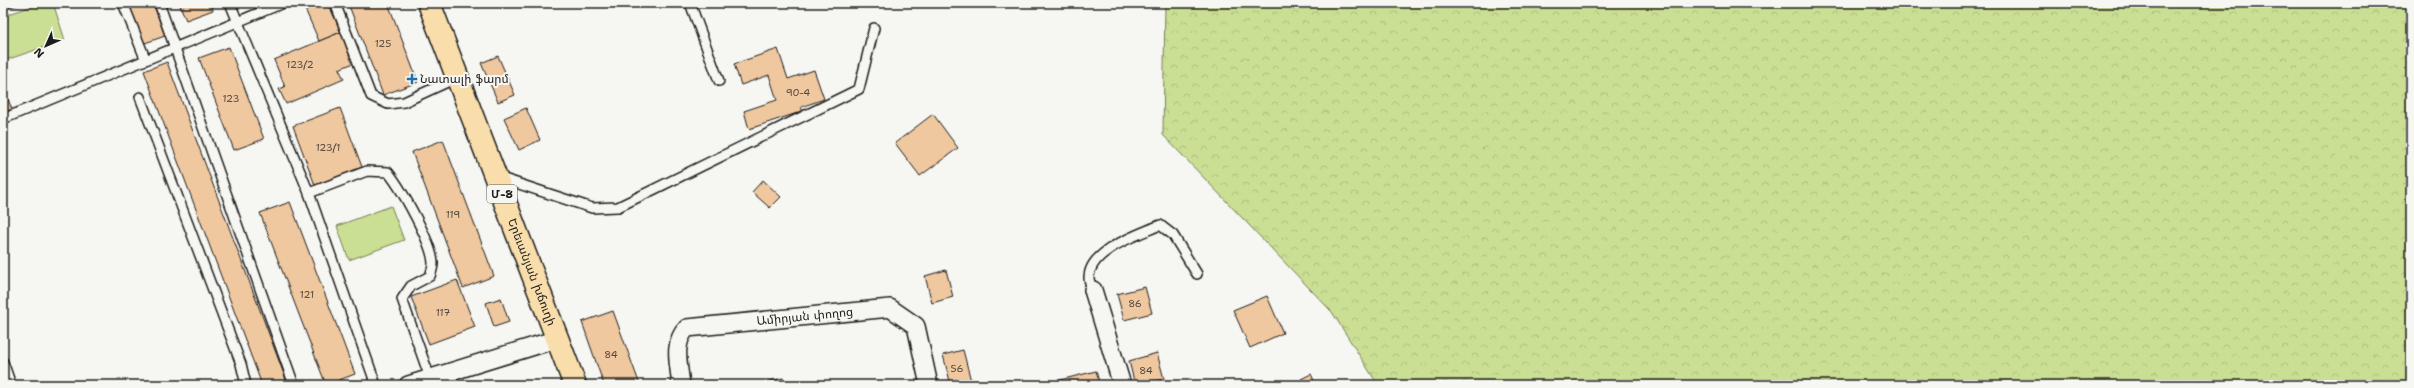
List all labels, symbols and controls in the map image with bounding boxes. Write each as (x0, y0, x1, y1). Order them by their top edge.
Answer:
north arrow (26, 26, 66, 66)
house number: 125 (375, 37, 391, 50)
text: N (31, 44, 48, 61)
house number: 123/2 (286, 58, 314, 71)
place label: Նատալի ֆարմ (420, 71, 509, 87)
marker: Նատալի ֆարմ (407, 74, 417, 84)
house number: 90-4 (786, 86, 810, 99)
house number: 123 (222, 92, 240, 105)
house number: 123/1 (316, 141, 340, 154)
road number: Մ-8 (487, 185, 517, 203)
house number: 119 (446, 208, 460, 221)
street label: Երեւանյան խճուղի (504, 216, 560, 328)
house number: 121 (300, 288, 314, 301)
house number: 86 (1128, 297, 1142, 310)
street label: Ամիրյան փողոց (756, 304, 854, 329)
house number: 117 (436, 306, 450, 319)
house number: 84 (604, 348, 618, 361)
house number: 56 (951, 362, 963, 375)
house number: 84 (1139, 364, 1153, 377)

